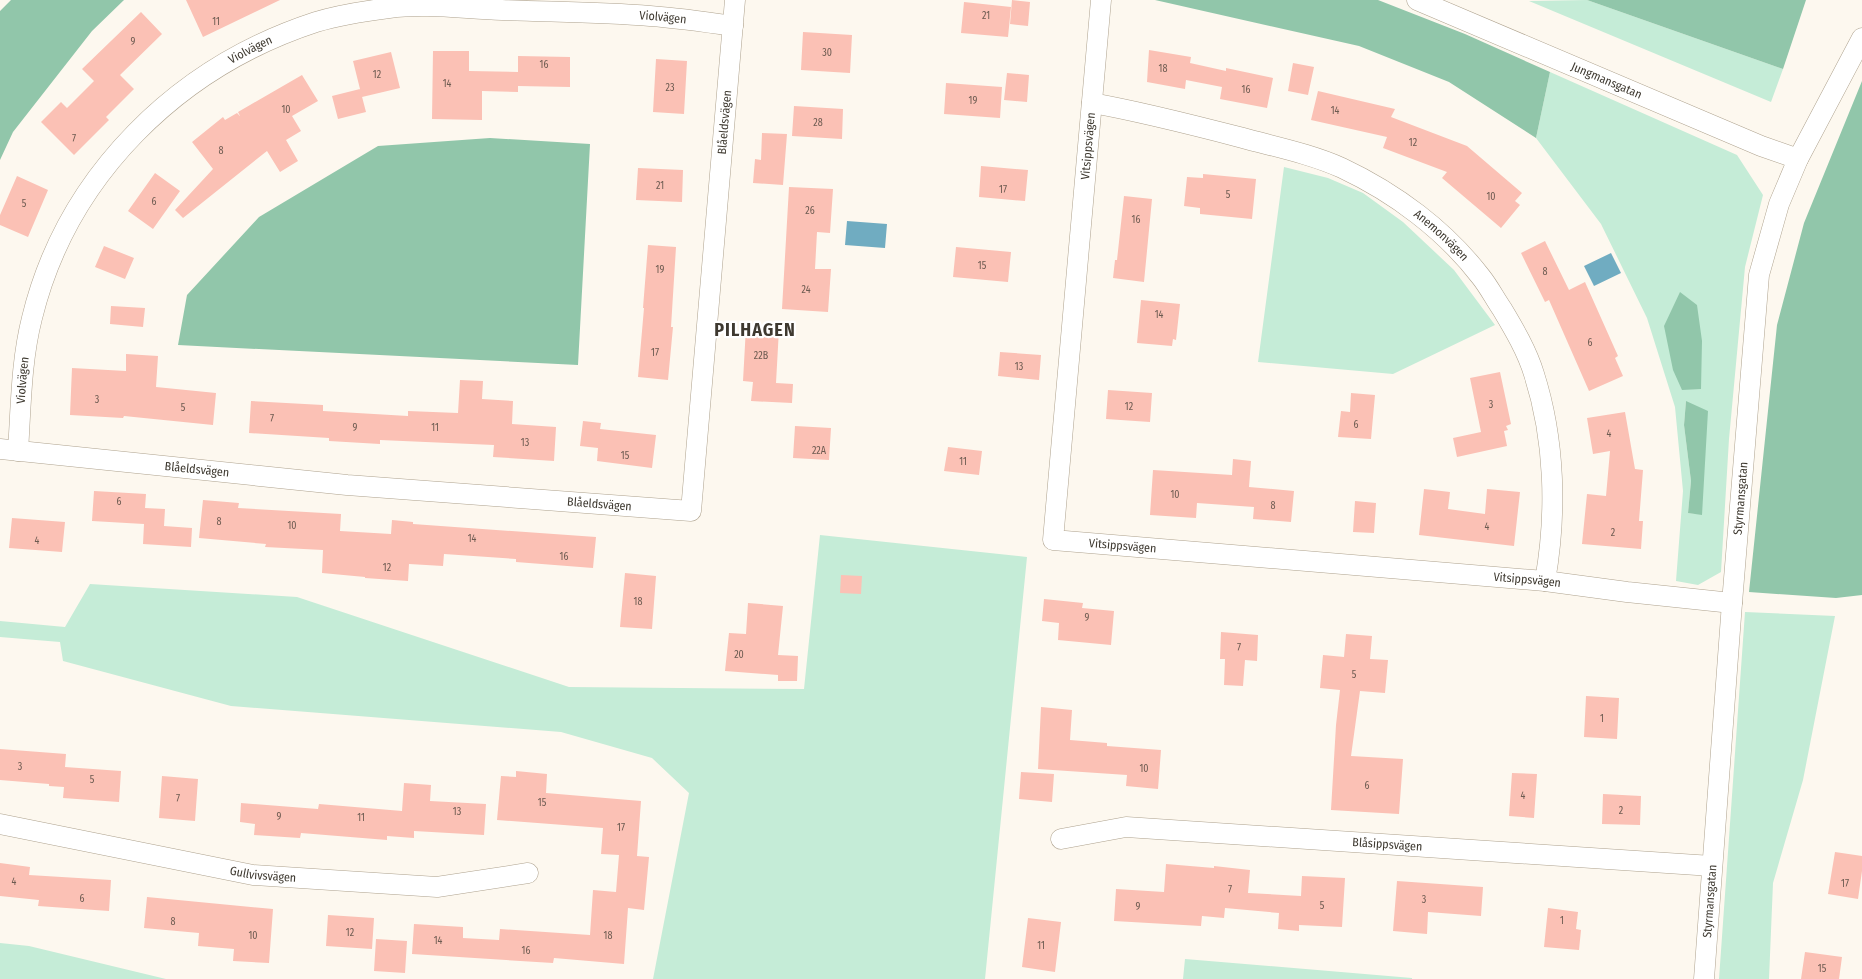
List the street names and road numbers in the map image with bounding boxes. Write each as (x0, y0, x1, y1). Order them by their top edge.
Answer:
street label: Violvägen (639, 8, 687, 27)
street label: Violvägen (226, 33, 274, 67)
street label: Jungmansgatan (1569, 59, 1644, 102)
street label: Blåeldsvägen (715, 89, 734, 155)
street label: Vitsippsvägen (1078, 112, 1098, 180)
street label: Anemonvägen (1411, 207, 1471, 264)
street label: Violvägen (14, 356, 32, 404)
street label: Blåeldsvägen (164, 459, 230, 480)
street label: Styrmansgatan (1731, 461, 1751, 536)
street label: Blåeldsvägen (567, 495, 632, 513)
street label: Vitsippsvägen (1088, 536, 1157, 556)
street label: Vitsippsvägen (1493, 570, 1562, 590)
street label: Blåsippsvägen (1352, 835, 1423, 854)
street label: Gullvivsvägen (229, 864, 297, 885)
street label: Styrmansgatan (1700, 864, 1719, 938)

